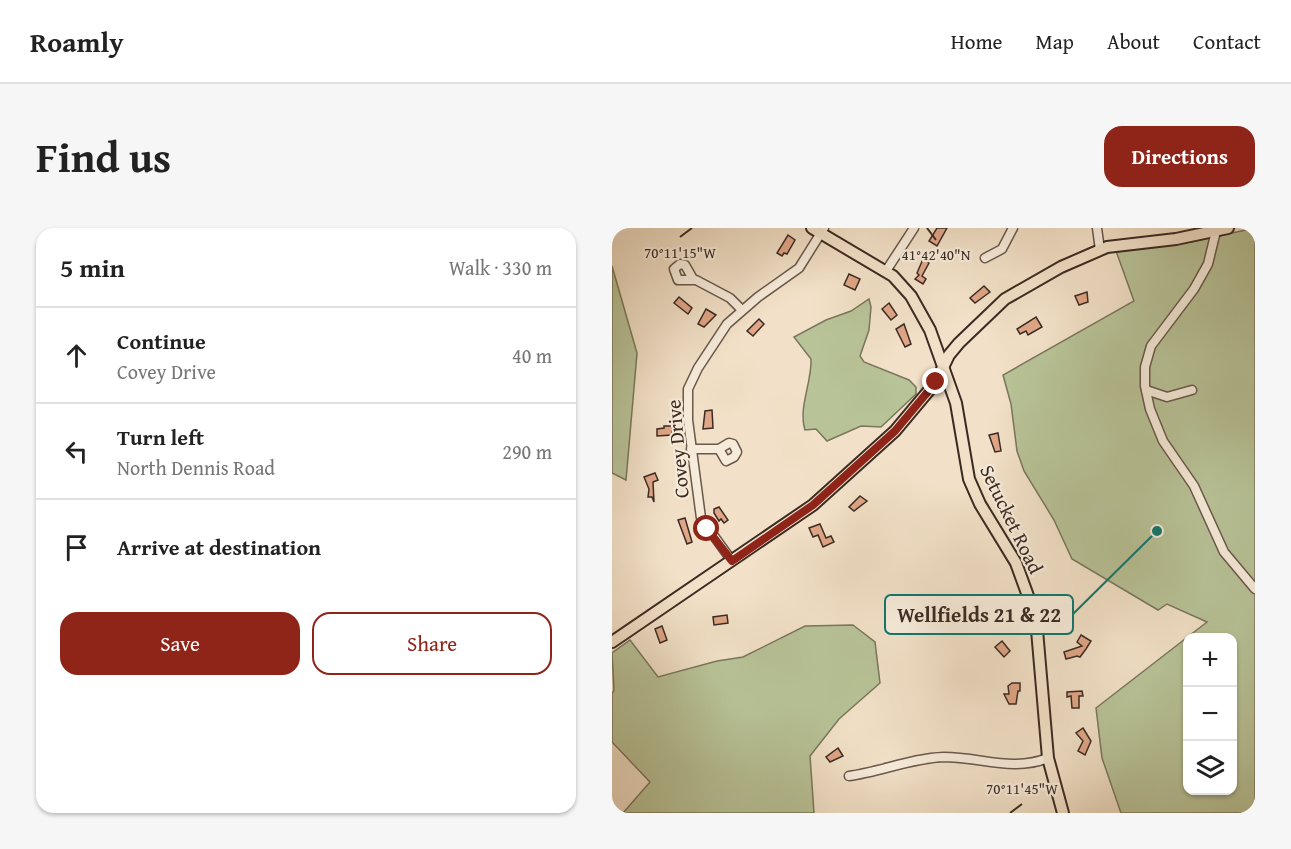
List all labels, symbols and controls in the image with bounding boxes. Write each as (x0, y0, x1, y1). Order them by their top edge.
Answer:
text: Roamly (30, 21, 124, 62)
text: Home (951, 26, 1002, 57)
text: Map (1035, 26, 1074, 57)
text: About (1107, 26, 1160, 57)
text: Contact (1193, 26, 1261, 57)
text: Find us (36, 126, 171, 187)
button: Directions (1104, 126, 1255, 187)
text: 70°11'15"W (644, 242, 716, 263)
text: 41°42'40"N (902, 244, 971, 265)
text: 5 min (60, 248, 125, 287)
text: Walk · 330 m (449, 253, 552, 282)
text: Continue (117, 325, 206, 357)
icon: ahead (60, 339, 93, 372)
text: 40 m (512, 341, 552, 370)
text: Covey Drive (117, 357, 216, 386)
route end (922, 368, 948, 394)
street label: Covey Drive (658, 399, 696, 499)
text: Turn left (117, 421, 204, 453)
icon: left (60, 435, 93, 468)
text: 290 m (502, 437, 552, 466)
text: North Dennis Road (117, 453, 275, 482)
street label: Setucket Road (973, 460, 1051, 579)
route start (693, 515, 719, 541)
icon: arrive (60, 531, 93, 564)
text: Arrive at destination (117, 531, 321, 563)
callout: Wellfields 21 & 22 (885, 595, 1073, 634)
text: Wellfields 21 & 22 (897, 599, 1061, 630)
button: Save (60, 612, 300, 675)
button: Share (312, 612, 552, 675)
map controls (1183, 633, 1237, 795)
button: + (1183, 633, 1237, 687)
button: − (1183, 687, 1237, 741)
button: layers (1183, 741, 1237, 795)
text: 70°11'45"W (986, 778, 1058, 799)

